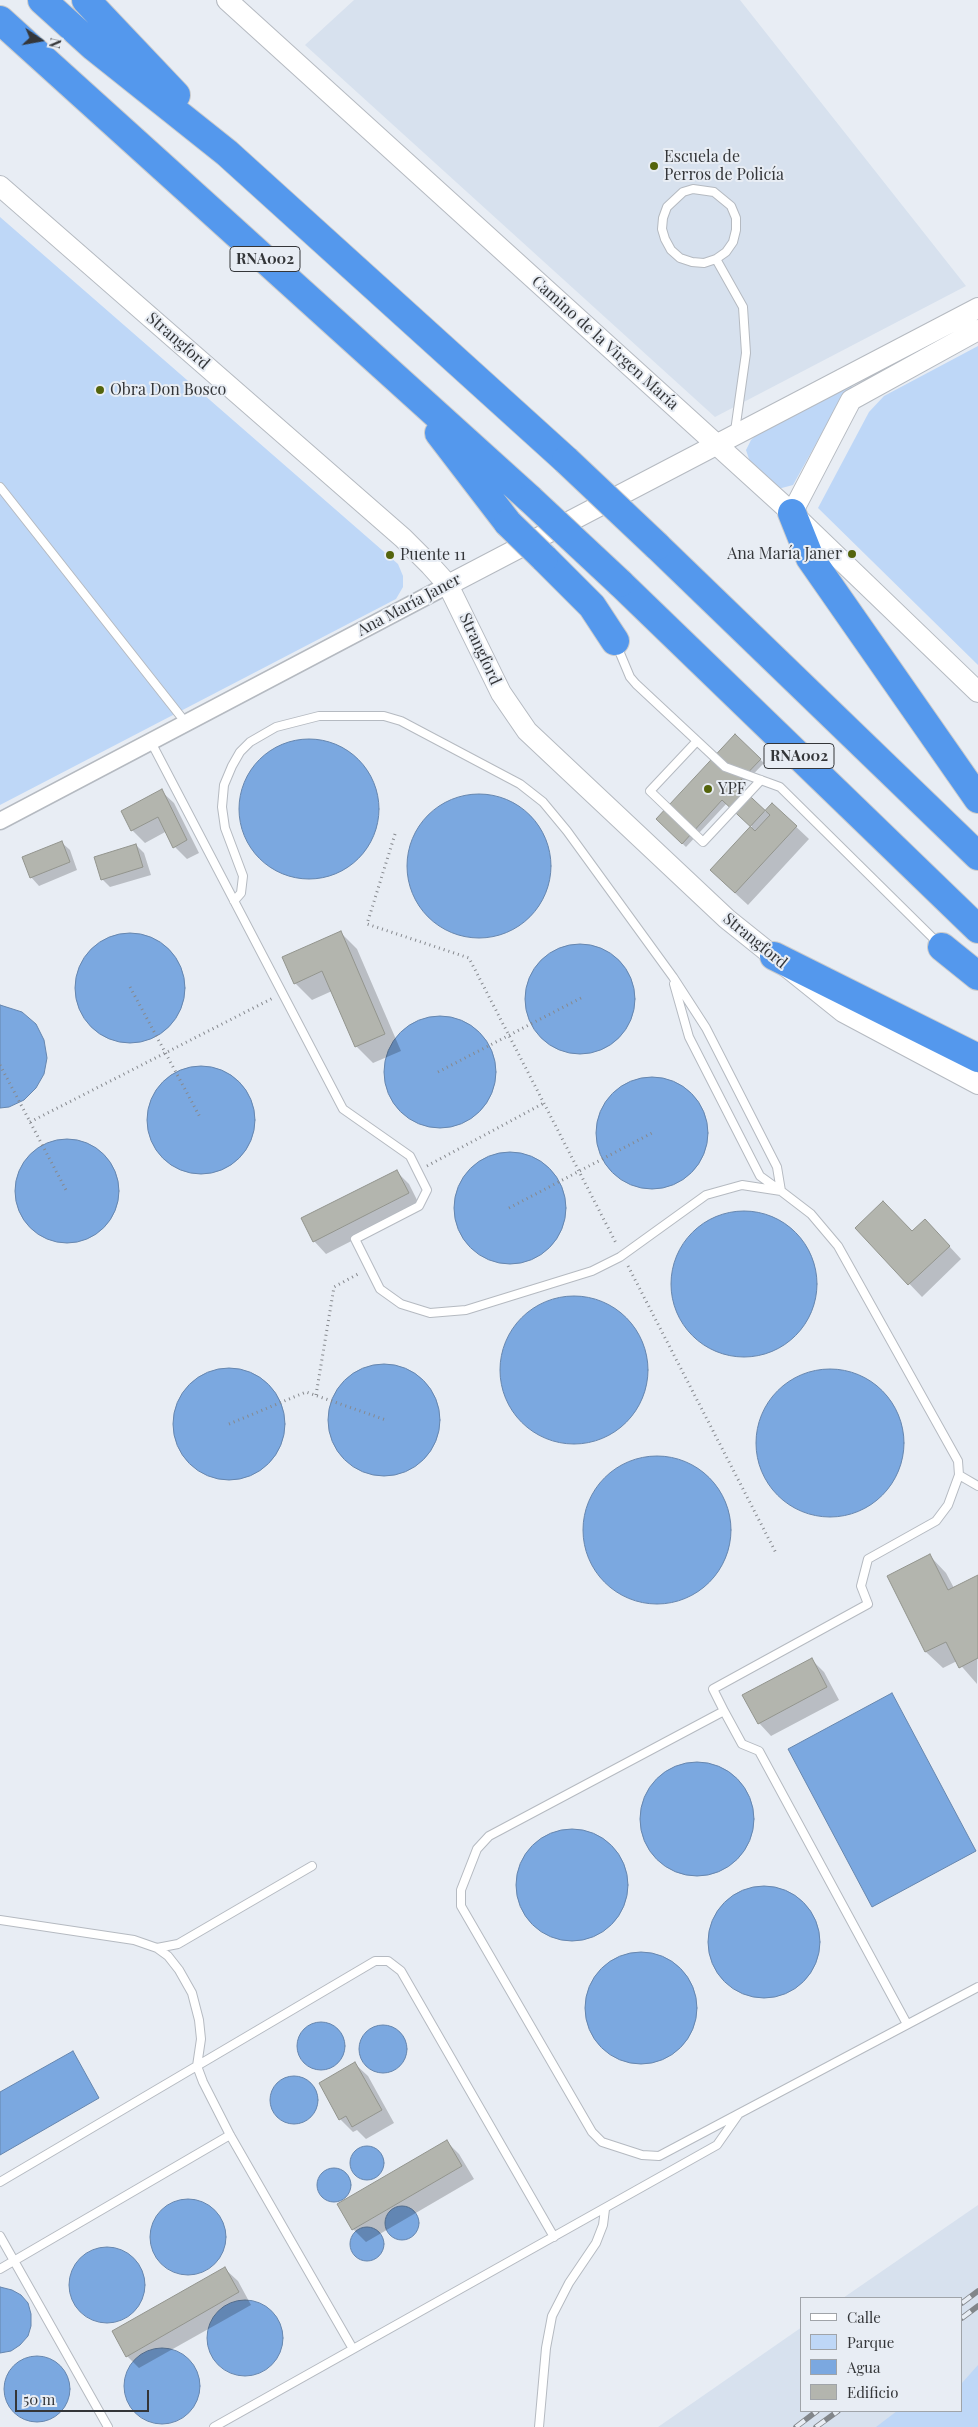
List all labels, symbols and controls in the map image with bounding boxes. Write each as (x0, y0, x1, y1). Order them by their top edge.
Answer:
north arrow (15, 15, 65, 65)
text: N (45, 36, 66, 50)
place label: Escuela de Perros de Policía (664, 147, 784, 185)
marker: Escuela de Perros de Policía (648, 160, 660, 172)
road number: RNA002 (230, 246, 300, 272)
street label: Camino de la Virgen María (528, 272, 682, 414)
street label: Strangford (143, 308, 213, 374)
place label: Obra Don Bosco (110, 380, 226, 400)
marker: Obra Don Bosco (94, 384, 106, 396)
place label: Ana María Janer (727, 544, 842, 564)
place label: Puente 11 (400, 545, 466, 565)
marker: Ana María Janer (846, 548, 858, 560)
marker: Puente 11 (384, 549, 396, 561)
street label: Ana María Janer (354, 570, 464, 640)
street label: Strangford (455, 610, 505, 688)
road number: RNA002 (764, 744, 834, 768)
place label: YPF (718, 779, 746, 799)
marker: YPF (702, 783, 714, 795)
street label: Strangford (719, 909, 791, 973)
legend (800, 2297, 963, 2412)
text: Calle (847, 2307, 881, 2327)
text: Parque (847, 2332, 894, 2352)
text: Agua (847, 2357, 881, 2377)
scale bar (18, 2380, 151, 2412)
text: Edificio (847, 2382, 898, 2402)
text: 50 m (23, 2389, 55, 2409)

